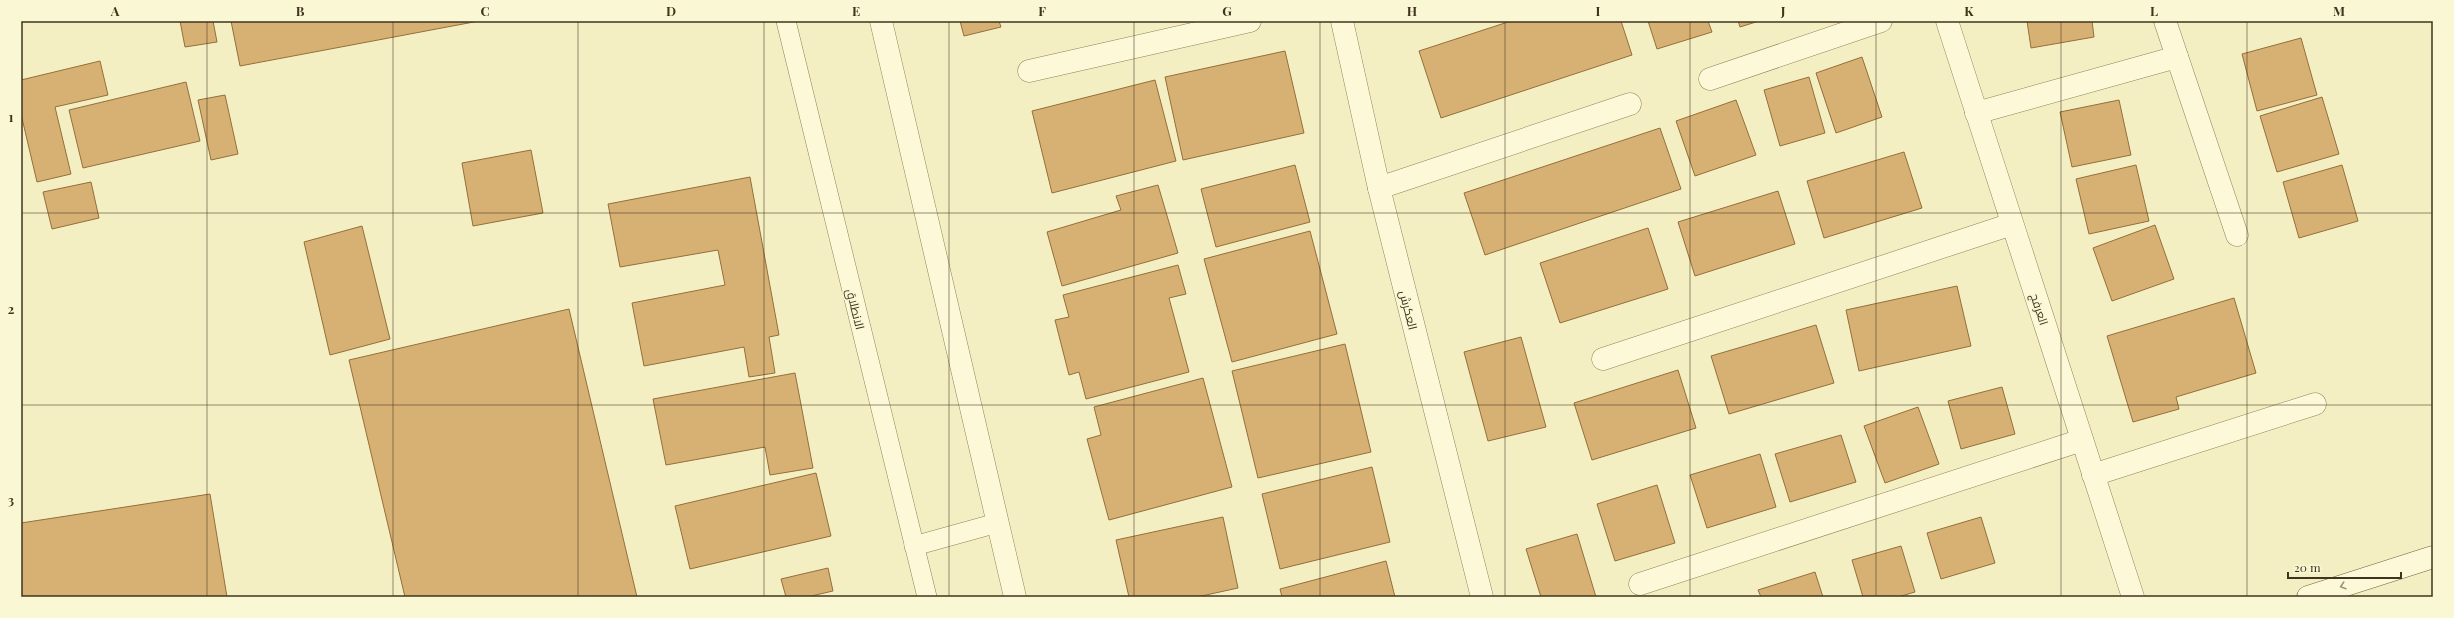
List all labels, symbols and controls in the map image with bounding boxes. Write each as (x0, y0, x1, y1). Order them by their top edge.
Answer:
text: A (110, 2, 120, 19)
text: B (296, 2, 305, 19)
text: C (480, 2, 490, 19)
text: D (666, 2, 676, 19)
text: E (852, 2, 860, 19)
text: F (1038, 2, 1046, 19)
text: G (1222, 2, 1232, 19)
text: H (1407, 2, 1417, 19)
text: I (1596, 2, 1601, 19)
text: J (1780, 2, 1786, 19)
text: K (1964, 2, 1974, 19)
text: L (2150, 2, 2158, 19)
text: M (2333, 2, 2345, 19)
text: 1 (9, 108, 14, 125)
street label: الانطلاق (843, 287, 869, 331)
street label: العكرش (1396, 289, 1422, 331)
street label: العرفج (2026, 291, 2053, 327)
text: 2 (8, 300, 15, 317)
text: 3 (8, 491, 14, 508)
scale bar (2288, 554, 2401, 580)
text: 20 m (2294, 559, 2321, 575)
one-way arrow (2339, 581, 2346, 590)

